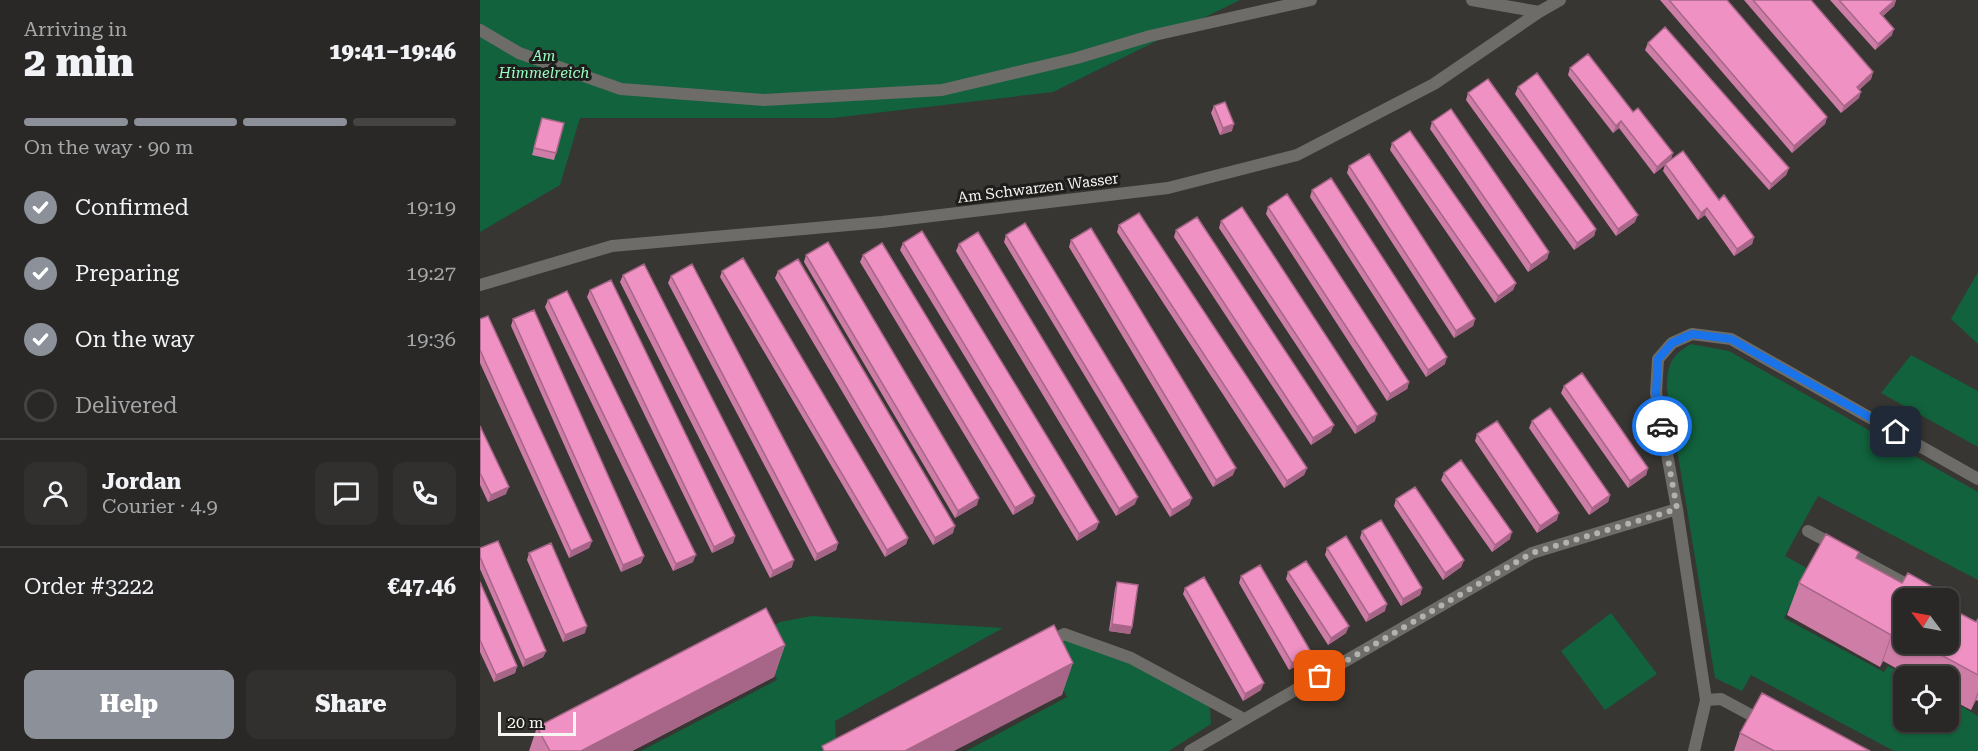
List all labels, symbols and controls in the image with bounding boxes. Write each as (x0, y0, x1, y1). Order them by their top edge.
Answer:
text: Arriving in (24, 17, 127, 41)
text: 19:41–19:46 (329, 39, 456, 64)
text: 2 min (24, 40, 134, 86)
park label: Am Himmelreich (498, 47, 589, 82)
text: On the way · 90 m (24, 135, 194, 159)
street label: Am Schwarzen Wasser (957, 169, 1119, 207)
icon: check (24, 191, 57, 224)
text: Confirmed (75, 195, 189, 220)
text: 19:19 (406, 195, 456, 219)
icon: check (24, 257, 57, 290)
text: Preparing (75, 261, 179, 286)
text: 19:27 (406, 261, 456, 285)
icon: check (24, 323, 57, 356)
text: On the way (75, 327, 195, 352)
text: 19:36 (406, 327, 456, 351)
text: Delivered (75, 393, 177, 418)
courier (1632, 396, 1692, 456)
pin (1870, 406, 1921, 457)
icon: car (1646, 410, 1679, 443)
icon: home (1879, 415, 1912, 448)
button: person (24, 462, 87, 525)
button: chat (315, 462, 378, 525)
button: phone (393, 462, 456, 525)
text: Jordan (102, 469, 181, 494)
text: Courier · 4.9 (102, 494, 218, 518)
text: Order #3222 (24, 574, 154, 599)
text: €47.46 (387, 574, 456, 599)
north arrow (1893, 588, 1959, 654)
map controls (1893, 588, 1959, 732)
pin (1294, 650, 1345, 701)
icon: bag (1303, 659, 1336, 692)
button: locate (1893, 666, 1959, 732)
button: Help (24, 670, 234, 739)
button: Share (246, 670, 456, 739)
scale bar (498, 709, 576, 736)
text: 20 m (507, 713, 544, 732)

